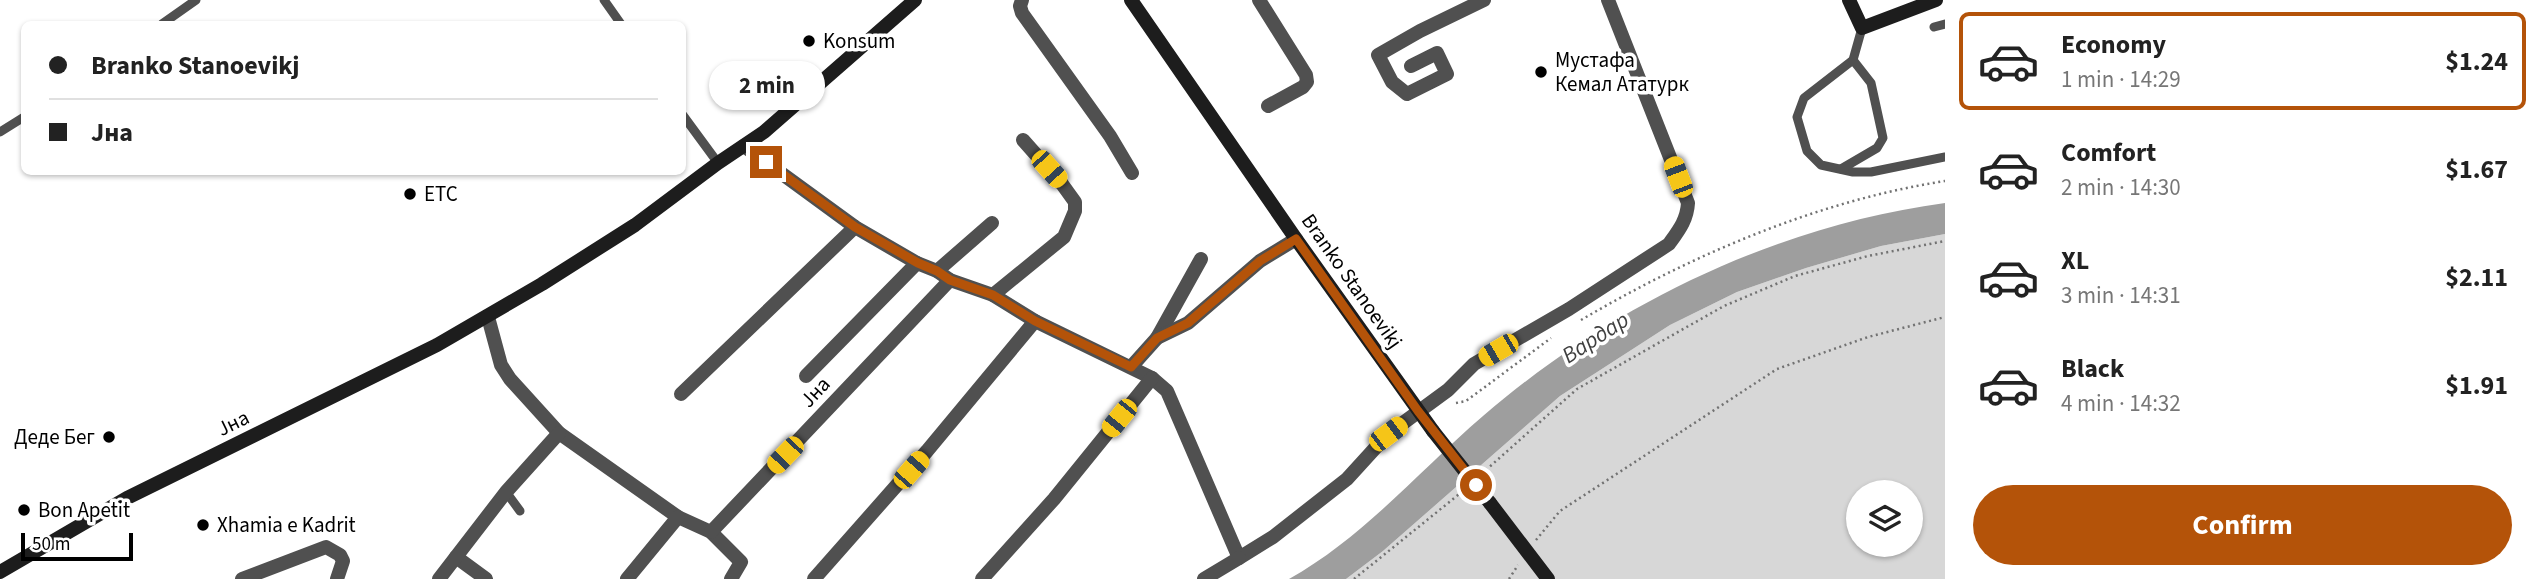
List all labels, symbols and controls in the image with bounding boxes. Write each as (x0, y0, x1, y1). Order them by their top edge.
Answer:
place label: Konsum (823, 26, 896, 56)
text: Economy (2061, 26, 2166, 63)
icon: car (1977, 30, 2040, 93)
marker: Konsum (801, 33, 817, 49)
text: $1.24 (2445, 43, 2508, 80)
place label: Мустафа Кемал Ататурк (1555, 45, 1689, 99)
text: Branko Stanoevikj (91, 47, 300, 84)
callout: 2 min (708, 60, 824, 110)
text: 1 min · 14:29 (2061, 63, 2181, 96)
marker: Мустафа Кемал Ататурк (1533, 64, 1549, 80)
text: 2 min (739, 69, 795, 102)
text: Јна (91, 114, 133, 151)
text: Comfort (2061, 134, 2156, 171)
icon: car (1977, 138, 2040, 201)
route end (750, 146, 782, 178)
car (1028, 146, 1071, 192)
text: $1.67 (2445, 151, 2508, 188)
car (1661, 154, 1696, 200)
text: 2 min · 14:30 (2061, 171, 2181, 204)
place label: ETC (424, 179, 458, 209)
marker: ETC (402, 186, 418, 202)
street label: Branko Stanoevikj (1294, 207, 1410, 355)
text: XL (2061, 242, 2089, 279)
icon: car (1977, 246, 2040, 309)
text: $2.11 (2445, 259, 2508, 296)
text: 3 min · 14:31 (2061, 279, 2181, 312)
water label: Вардар (1555, 303, 1635, 371)
car (1475, 330, 1522, 370)
text: Black (2061, 350, 2124, 387)
icon: car (1977, 354, 2040, 417)
text: $1.91 (2445, 367, 2508, 404)
street label: Јна (793, 370, 837, 414)
text: 4 min · 14:32 (2061, 387, 2181, 420)
car (1098, 395, 1141, 441)
street label: Јна (212, 402, 254, 444)
car (1365, 413, 1412, 455)
place label: Деде Бег (14, 422, 95, 452)
marker: Деде Бег (101, 429, 117, 445)
car (763, 433, 808, 477)
car (890, 447, 933, 493)
route start (1460, 469, 1492, 501)
map controls (1846, 480, 1923, 557)
button: layers (1846, 480, 1923, 557)
button: Confirm (1973, 485, 2512, 565)
place label: Bon Apetit (38, 495, 130, 525)
marker: Bon Apetit (16, 502, 32, 518)
place label: Xhamia e Kadrit (217, 510, 356, 540)
marker: Xhamia e Kadrit (195, 517, 211, 533)
scale bar (21, 530, 133, 562)
text: 50 m (32, 531, 70, 558)

